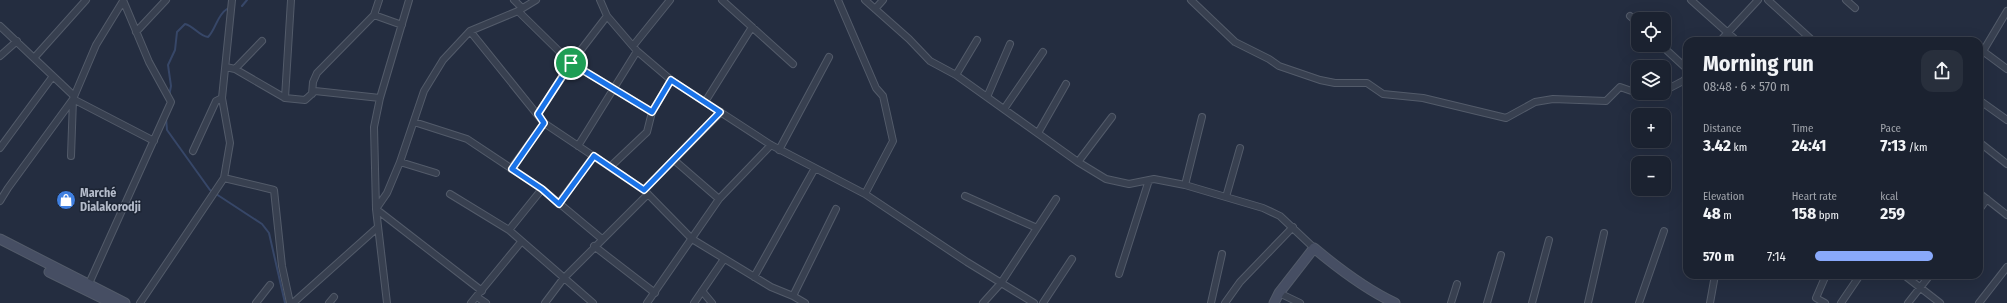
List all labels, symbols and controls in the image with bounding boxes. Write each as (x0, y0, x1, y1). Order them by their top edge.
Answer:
map controls (1631, 12, 1671, 196)
button: locate (1631, 12, 1671, 52)
pin (554, 46, 588, 80)
text: Morning run (1703, 50, 1814, 77)
button: share (1921, 50, 1963, 92)
icon: arrive (560, 52, 582, 74)
button: layers (1631, 60, 1671, 100)
text: 08:48 · 6 × 570 m (1703, 79, 1790, 94)
button: + (1631, 108, 1671, 148)
text: Distance (1703, 122, 1742, 135)
text: Time (1792, 122, 1813, 135)
text: Pace (1880, 122, 1901, 135)
text: 3.42 (1703, 135, 1731, 156)
text: 24:41 (1792, 135, 1827, 156)
text: 7:13 (1880, 135, 1906, 156)
text: km (1731, 141, 1747, 154)
text: /km (1906, 141, 1927, 154)
button: − (1631, 156, 1671, 196)
place label: Marché Dialakorodji (80, 186, 141, 214)
shop icon: Marché Dialakorodji (55, 189, 77, 211)
text: Elevation (1703, 190, 1744, 203)
text: Heart rate (1792, 190, 1837, 203)
text: kcal (1880, 190, 1898, 203)
text: 48 (1703, 203, 1721, 224)
text: 158 (1792, 203, 1816, 224)
text: 259 (1880, 203, 1905, 224)
text: m (1721, 209, 1732, 222)
text: bpm (1816, 209, 1839, 222)
text: 570 m (1703, 249, 1734, 264)
text: 7:14 (1767, 249, 1786, 264)

